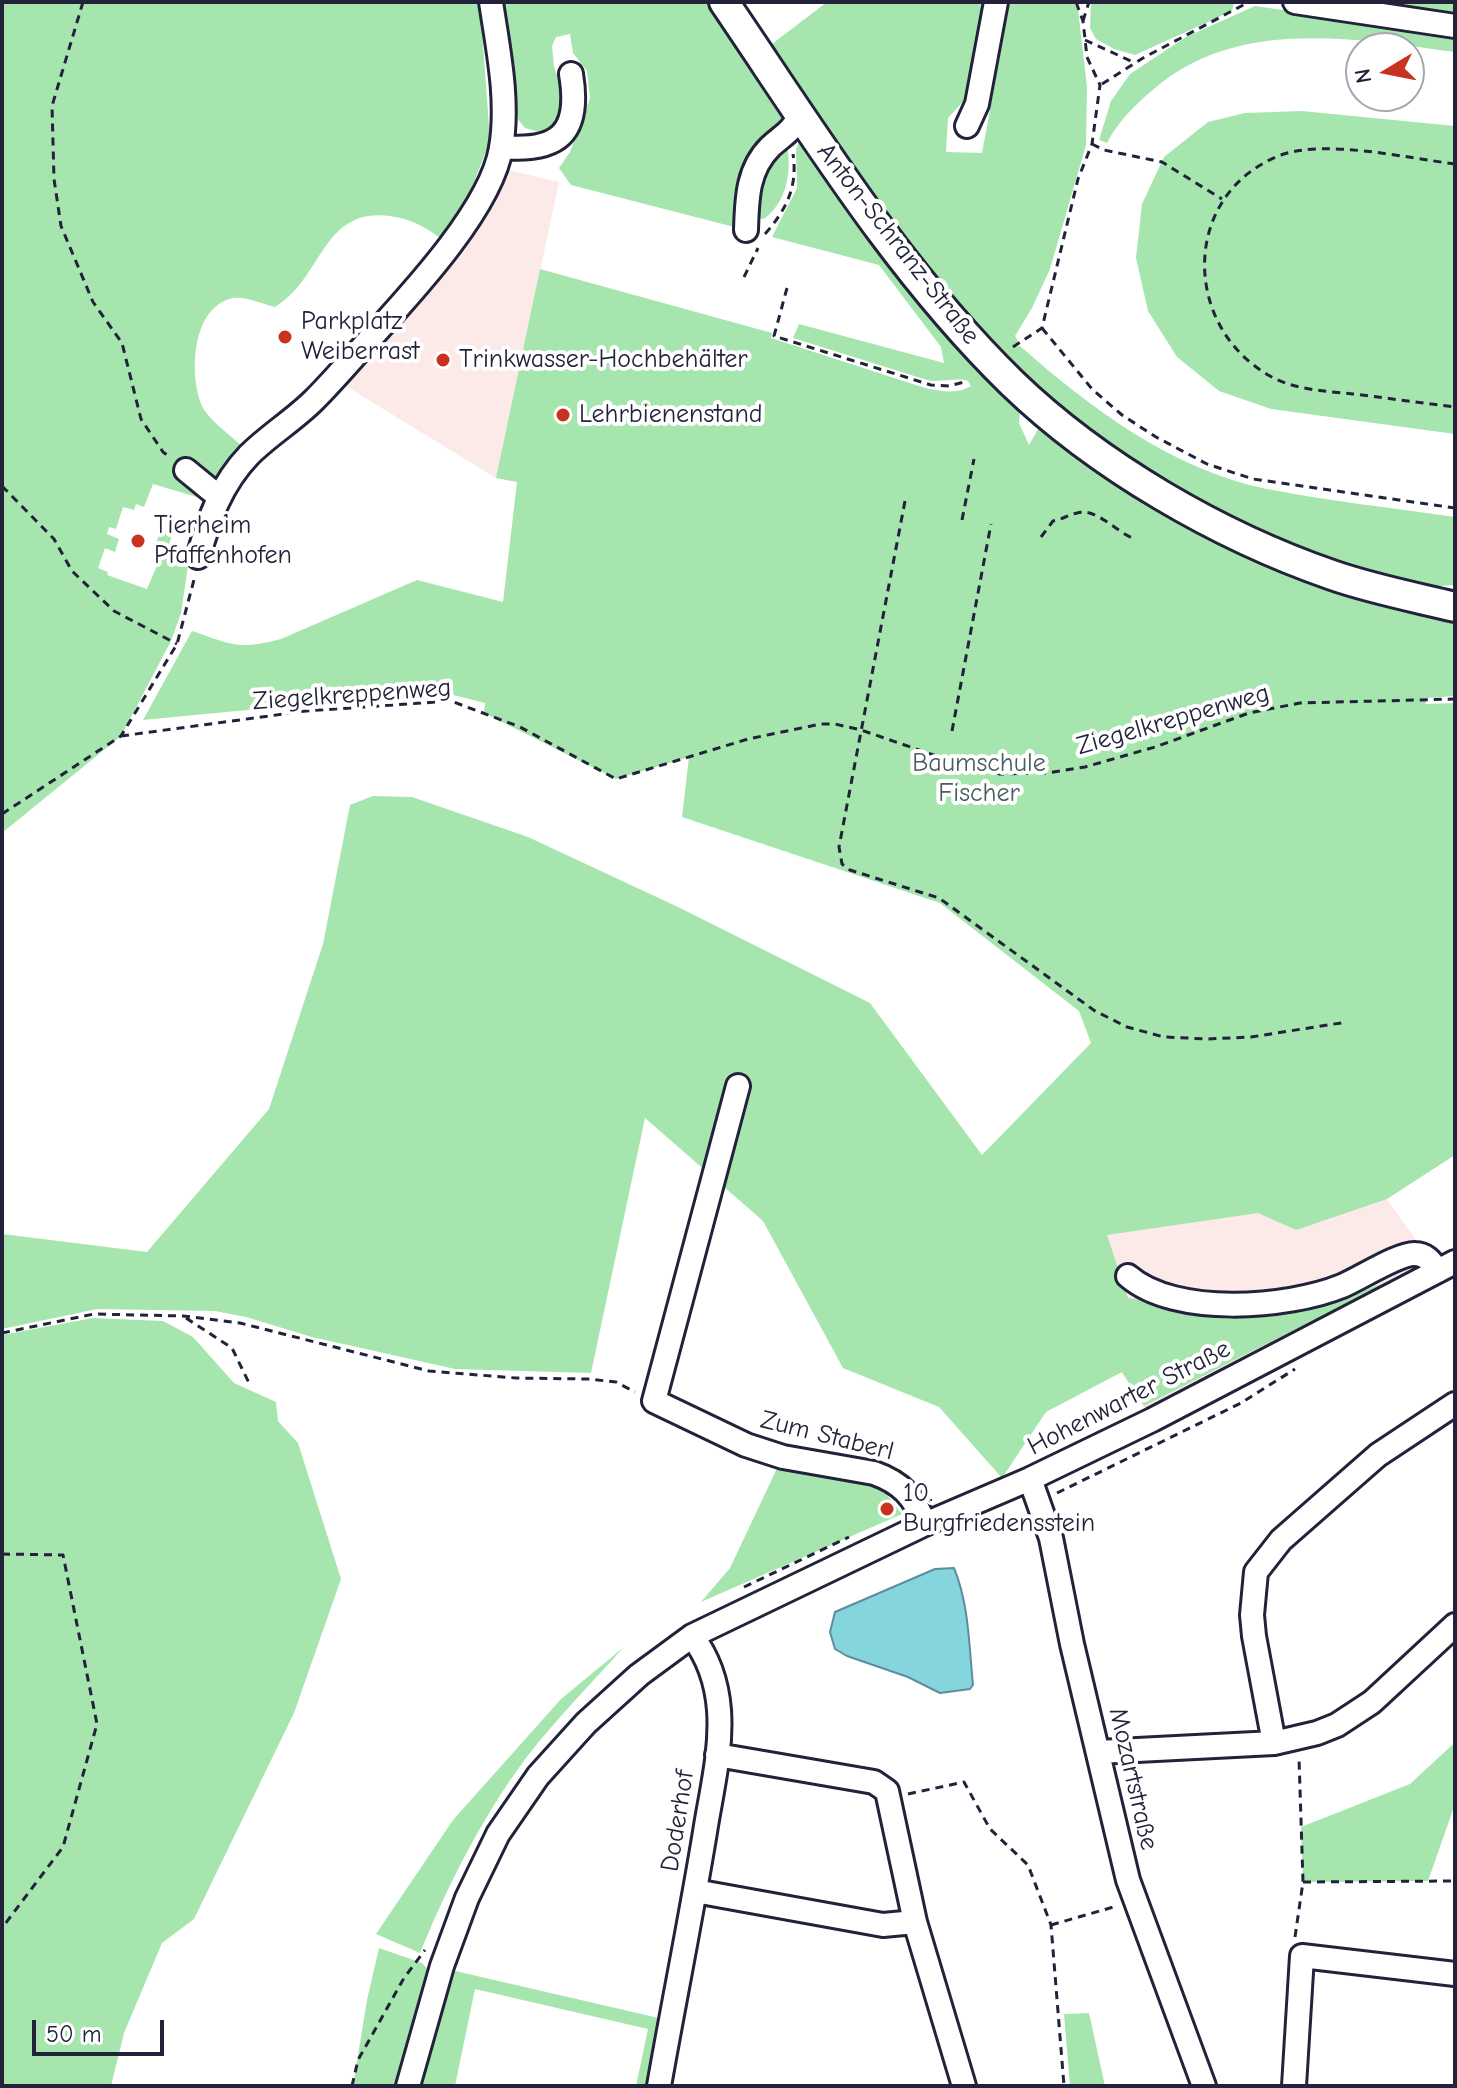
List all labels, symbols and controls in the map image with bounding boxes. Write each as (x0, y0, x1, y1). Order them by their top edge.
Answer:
north arrow (1345, 32, 1425, 112)
text: N (1349, 66, 1377, 85)
street label: Anton-Schranz-Straße (810, 137, 986, 351)
place label: Parkplatz Weiberrast (301, 306, 419, 368)
marker: Parkplatz Weiberrast (276, 328, 294, 346)
place label: Trinkwasser-Hochbehälter (459, 344, 748, 376)
marker: Trinkwasser-Hochbehälter (434, 351, 452, 369)
place label: Lehrbienenstand (579, 399, 763, 431)
marker: Lehrbienenstand (554, 406, 572, 424)
place label: Tierheim Pfaffenhofen (154, 510, 292, 572)
marker: Tierheim Pfaffenhofen (129, 532, 147, 550)
street label: Ziegelkreppenweg (252, 673, 452, 717)
street label: Ziegelkreppenweg (1073, 678, 1273, 762)
park label: Baumschule Fischer (912, 748, 1046, 810)
street label: Hohenwarter Straße (1023, 1333, 1235, 1463)
street label: Zum Staberl (757, 1404, 897, 1468)
place label: 10. Burgfriedensstein (903, 1478, 1095, 1540)
marker: 10. Burgfriedensstein (878, 1500, 896, 1518)
street label: Mozartstraße (1102, 1705, 1164, 1853)
street label: Doderhof (655, 1768, 701, 1874)
scale bar (36, 2004, 168, 2054)
text: 50 m (46, 2020, 102, 2048)

